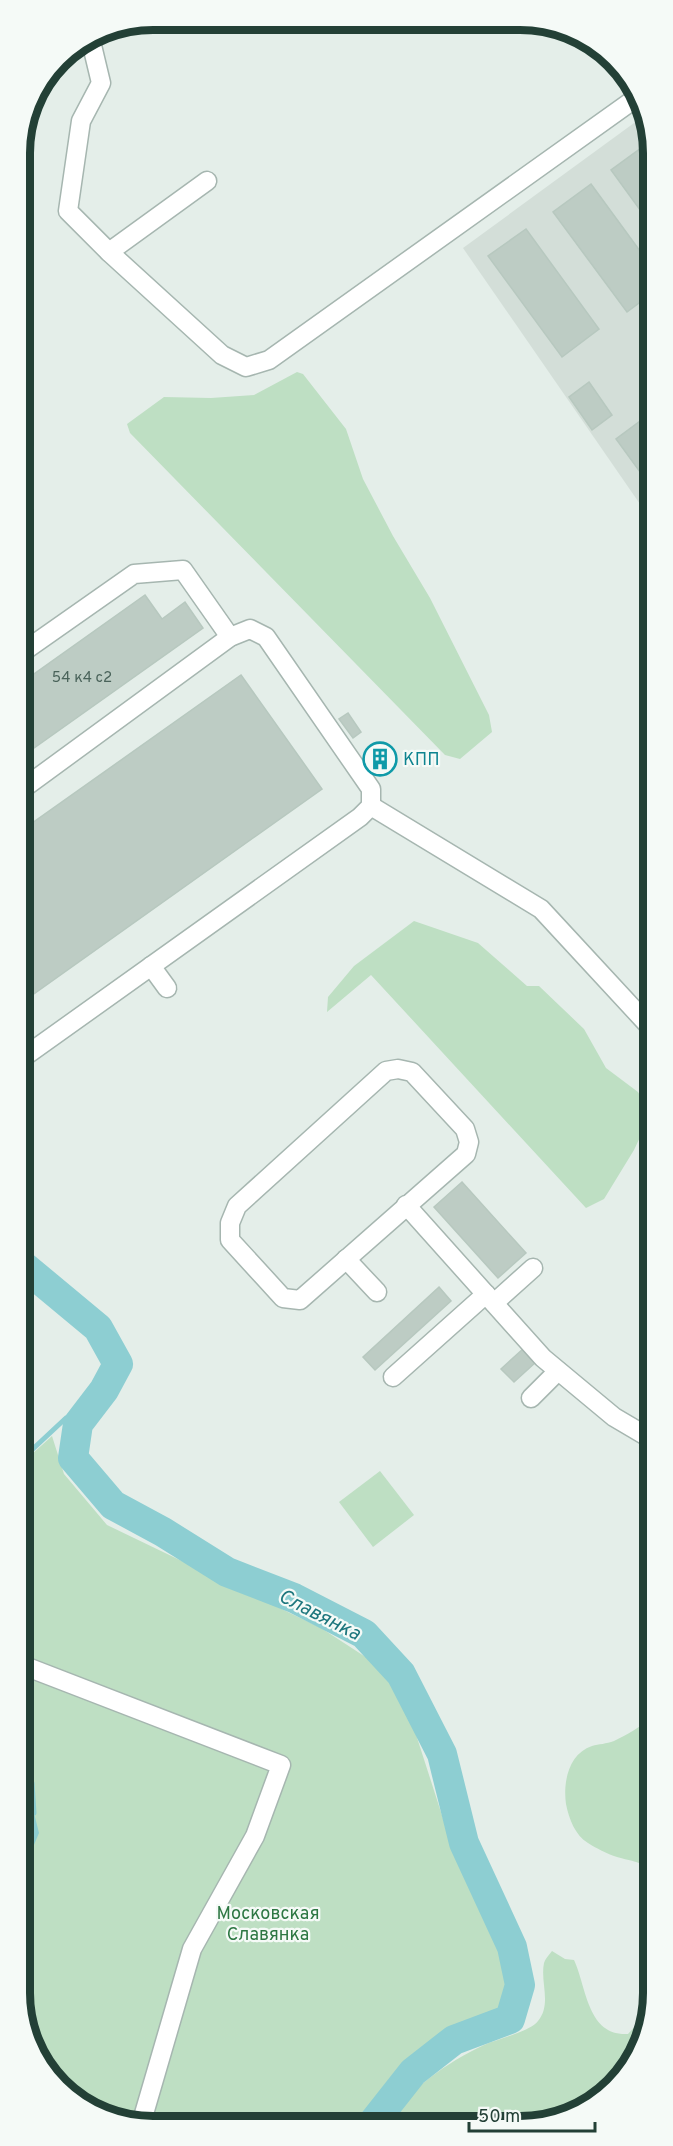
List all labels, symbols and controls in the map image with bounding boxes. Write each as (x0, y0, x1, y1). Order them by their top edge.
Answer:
house number: 54 к4 с2 (52, 669, 112, 688)
building icon: КПП (362, 741, 398, 777)
place label: КПП (403, 749, 440, 772)
water label: Славянка (274, 1584, 365, 1648)
park label: Московская Славянка (216, 1903, 320, 1947)
scale bar (469, 2095, 595, 2133)
text: 50 m (478, 2106, 520, 2129)

